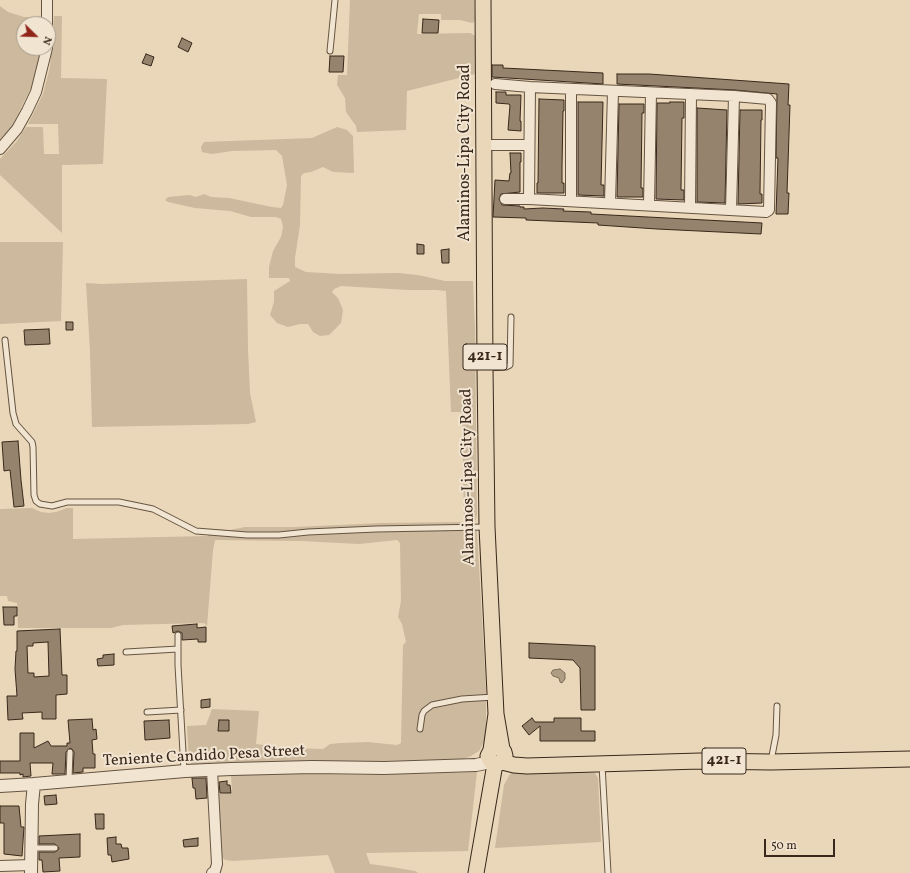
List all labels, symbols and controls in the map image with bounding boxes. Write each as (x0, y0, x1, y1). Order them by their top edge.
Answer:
north arrow (16, 16, 56, 56)
text: N (38, 34, 55, 47)
street label: Alaminos-Lipa City Road (456, 64, 476, 242)
road number: 421-1 (463, 344, 507, 370)
street label: Alaminos-Lipa City Road (458, 388, 480, 566)
street label: Teniente Candido Pesa Street (102, 742, 306, 772)
road number: 421-1 (702, 748, 746, 774)
scale bar (766, 831, 837, 857)
text: 50 m (771, 838, 797, 854)

